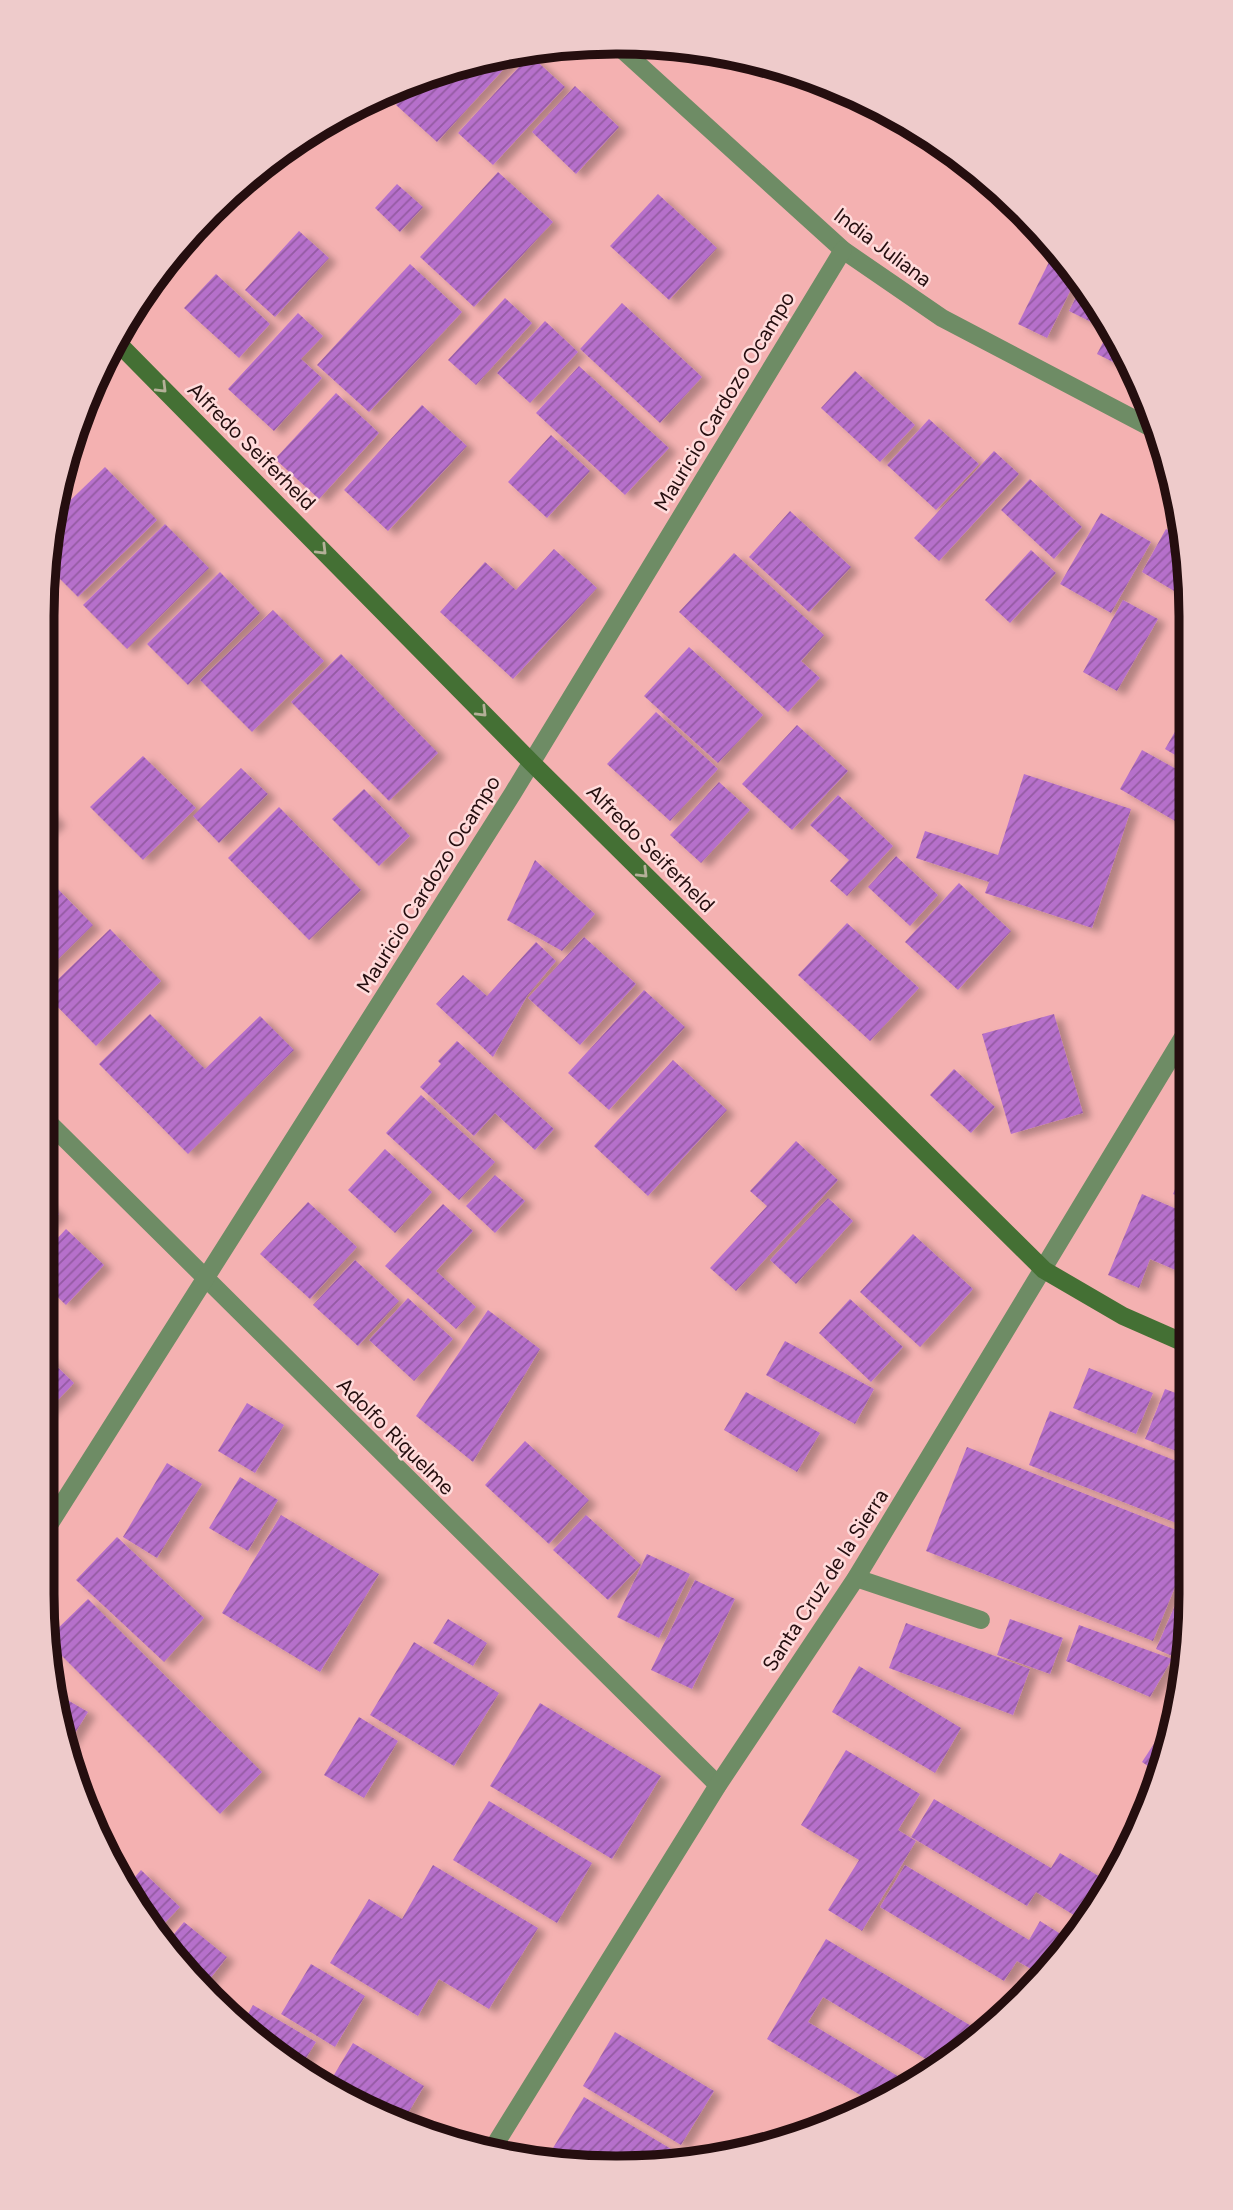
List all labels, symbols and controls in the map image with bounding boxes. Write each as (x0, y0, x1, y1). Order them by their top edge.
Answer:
street label: India Juliana (829, 202, 937, 292)
street label: Mauricio Cardozo Ocampo (648, 287, 800, 515)
street label: Alfredo Seiferheld (183, 377, 321, 515)
one-way arrow (154, 380, 167, 393)
one-way arrow (314, 542, 326, 554)
one-way arrow (473, 704, 486, 717)
street label: Mauricio Cardozo Ocampo (351, 771, 505, 997)
street label: Alfredo Seiferheld (582, 779, 720, 917)
one-way arrow (635, 864, 648, 877)
street label: Adolfo Riquelme (332, 1372, 460, 1500)
street label: Santa Cruz de la Sierra (757, 1484, 893, 1676)

